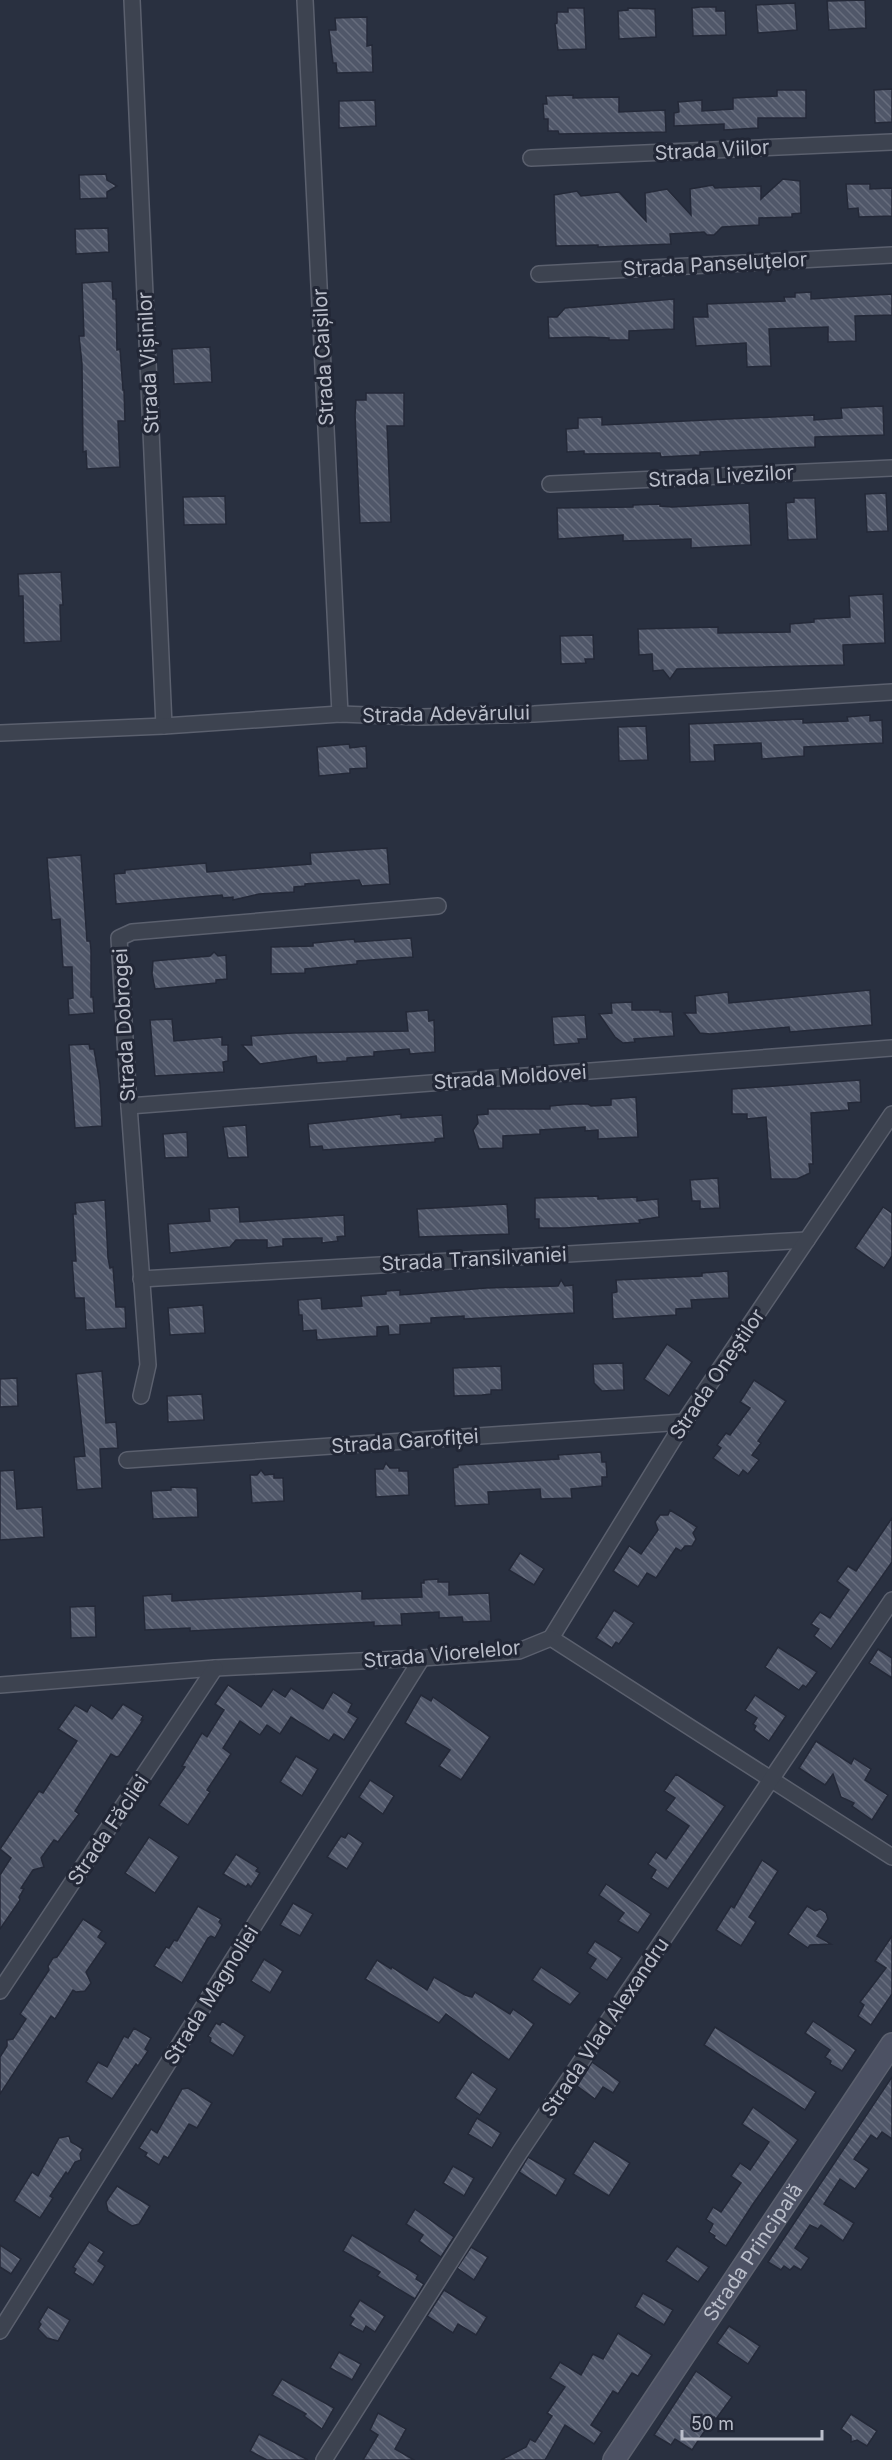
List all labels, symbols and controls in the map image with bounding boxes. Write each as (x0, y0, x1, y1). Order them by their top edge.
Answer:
street label: Strada Viilor (654, 135, 771, 165)
street label: Strada Panseluțelor (622, 247, 808, 281)
street label: Strada Caișilor (307, 287, 339, 426)
street label: Strada Vișinilor (132, 291, 164, 435)
street label: Strada Livezilor (648, 460, 795, 492)
street label: Strada Adevărului (362, 701, 530, 727)
street label: Strada Dobrogei (108, 948, 140, 1102)
street label: Strada Moldovei (433, 1060, 587, 1094)
street label: Strada Transilvaniei (381, 1242, 567, 1276)
street label: Strada Oneștilor (664, 1304, 770, 1444)
street label: Strada Garofiței (330, 1424, 480, 1458)
street label: Strada Viorelelor (362, 1635, 522, 1673)
street label: Strada Făcliei (62, 1770, 154, 1890)
street label: Strada Magnoliei (159, 1921, 263, 2069)
street label: Strada Vlad Alexandru (536, 1933, 674, 2121)
street label: Strada Principală (698, 2179, 808, 2326)
scale bar (682, 2403, 822, 2441)
text: 50 m (691, 2413, 734, 2434)

